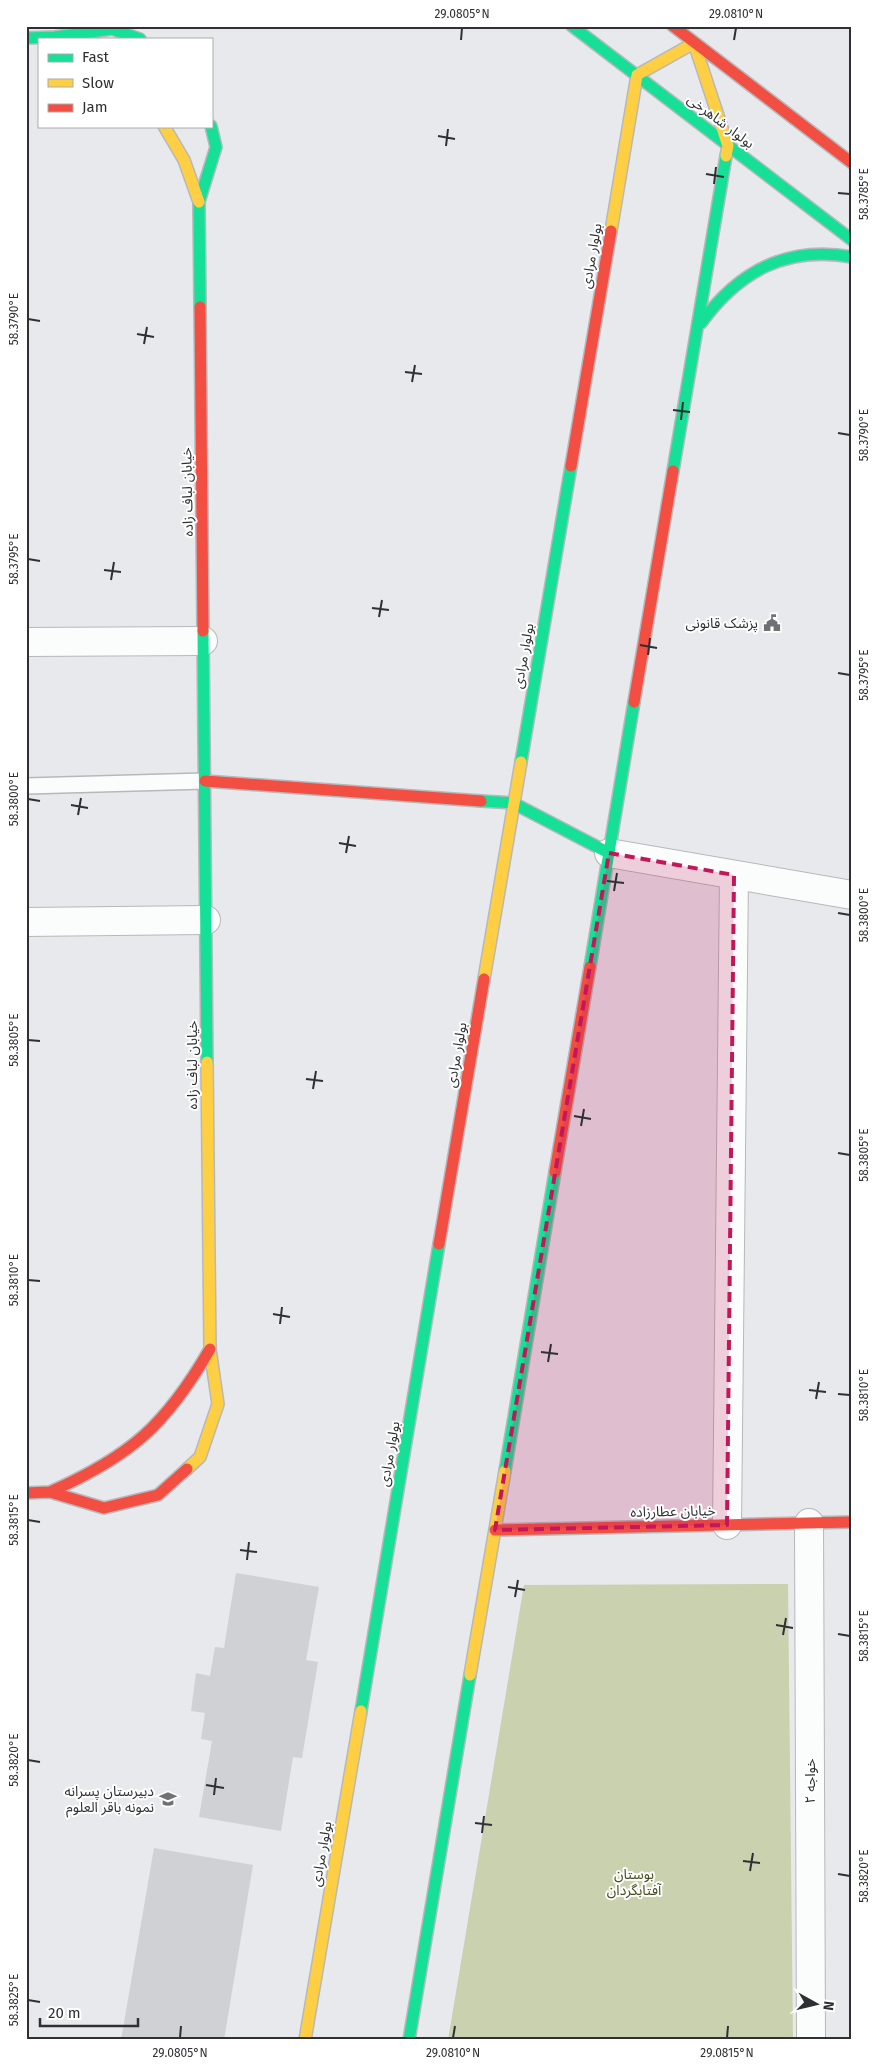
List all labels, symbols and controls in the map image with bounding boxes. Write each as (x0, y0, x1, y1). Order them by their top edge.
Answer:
text: 29.0805°N (434, 7, 490, 21)
text: 29.0810°N (709, 7, 763, 21)
legend (38, 38, 212, 128)
text: Fast (82, 48, 109, 66)
text: Slow (82, 74, 114, 92)
street label: بولوار شاهرخی (684, 91, 758, 152)
text: Jam (82, 98, 108, 116)
text: 58.3785°E (857, 168, 871, 220)
street label: بولوار مرادی (577, 222, 606, 290)
text: 58.3790°E (7, 293, 21, 345)
text: 58.3790°E (857, 409, 871, 461)
street label: خیابان لباف زاده (178, 447, 197, 537)
text: 58.3795°E (7, 533, 21, 585)
public building icon: پزشک قانونی (762, 613, 782, 633)
place label: پزشک قانونی (686, 615, 758, 633)
street label: بولوار مرادی (509, 622, 538, 690)
text: 58.3795°E (857, 649, 871, 701)
text: 58.3800°E (7, 772, 21, 826)
text: 58.3800°E (857, 888, 871, 942)
text: 58.3805°E (7, 1013, 21, 1067)
street label: خیابان لباف زاده (184, 1020, 201, 1110)
street label: بولوار مرادی (442, 1021, 471, 1089)
text: 58.3805°E (857, 1128, 871, 1182)
text: 58.3810°E (7, 1254, 21, 1306)
text: 58.3810°E (857, 1369, 871, 1421)
street label: بولوار مرادی (375, 1420, 404, 1488)
text: 58.3815°E (7, 1494, 21, 1546)
street label: خیابان عطارزاده (630, 1502, 716, 1521)
text: 58.3815°E (857, 1610, 871, 1662)
text: 58.3820°E (7, 1733, 21, 1787)
street label: خواجه ۲ (802, 1759, 819, 1803)
place label: دبیرستان پسرانه نمونه باقر العلوم (64, 1783, 154, 1818)
school or university icon: دبیرستان پسرانه نمونه باقر العلوم (158, 1789, 178, 1809)
street label: بولوار مرادی (307, 1820, 336, 1888)
text: 58.3820°E (857, 1849, 871, 1903)
park label: بوستان آفتابگردان (607, 1866, 662, 1899)
text: 58.3825°E (7, 1974, 21, 2026)
north arrow (790, 1978, 840, 2028)
scale bar (40, 1996, 138, 2028)
text: N (819, 2000, 837, 2012)
text: 20 m (48, 2004, 81, 2022)
text: 29.0805°N (152, 2046, 208, 2060)
text: 29.0810°N (426, 2046, 480, 2060)
text: 29.0815°N (700, 2046, 754, 2060)

